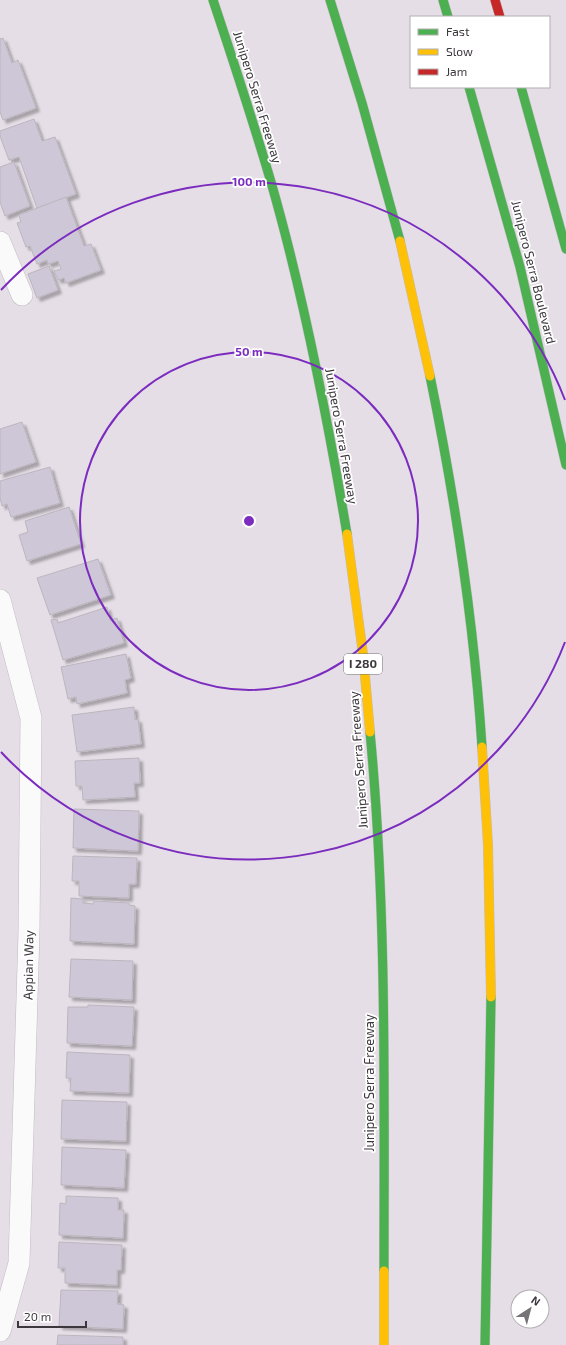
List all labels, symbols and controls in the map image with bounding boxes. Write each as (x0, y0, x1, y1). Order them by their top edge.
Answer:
legend (410, 16, 550, 88)
text: Fast (446, 24, 470, 38)
street label: Junipero Serra Freeway (230, 29, 286, 165)
text: Slow (446, 44, 473, 58)
text: Jam (446, 64, 467, 78)
text: 100 m (232, 174, 266, 188)
street label: Junipero Serra Boulevard (508, 199, 560, 345)
text: 50 m (235, 344, 263, 358)
street label: Junipero Serra Freeway (322, 367, 362, 505)
centre of rings (242, 514, 256, 528)
road number: I 280 (344, 654, 382, 674)
street label: Junipero Serra Freeway (345, 691, 371, 829)
street label: Appian Way (19, 930, 37, 1000)
street label: Junipero Serra Freeway (361, 1014, 377, 1152)
north arrow (510, 1289, 550, 1329)
text: N (529, 1293, 543, 1308)
scale bar (18, 1303, 86, 1329)
text: 20 m (24, 1309, 51, 1323)

